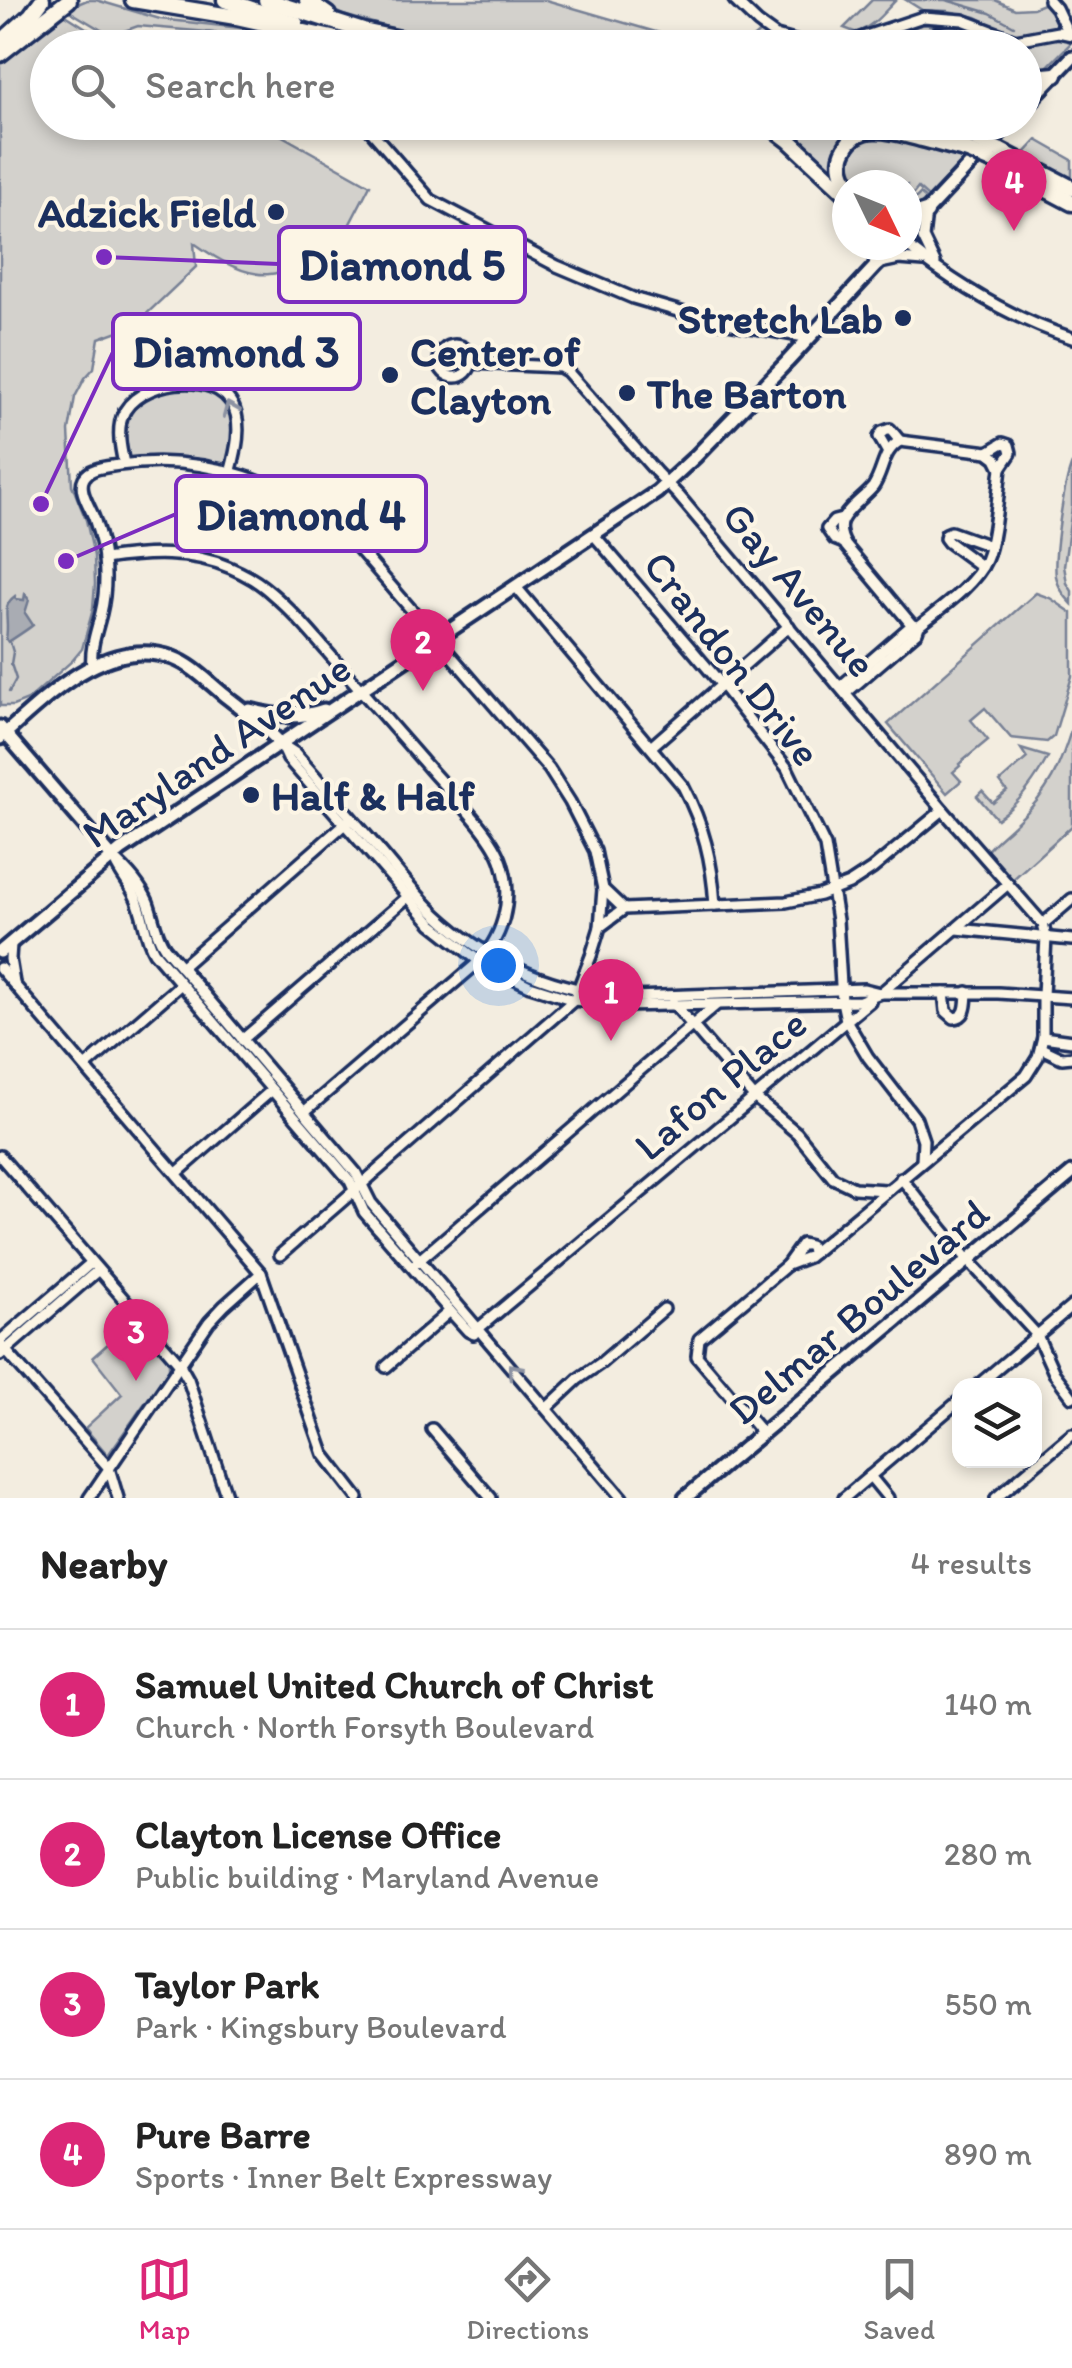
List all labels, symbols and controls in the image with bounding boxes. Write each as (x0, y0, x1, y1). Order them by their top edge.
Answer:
search box (30, 30, 1042, 140)
icon: search (65, 58, 120, 113)
text: Search here (145, 62, 336, 108)
pin: 4 (982, 148, 1046, 231)
north arrow (832, 170, 922, 260)
place label: Adzick Field (38, 187, 256, 238)
marker: Adzick Field (265, 201, 287, 223)
callout: Diamond 5 (279, 227, 525, 302)
text: Diamond 5 (299, 237, 506, 291)
place label: Stretch Lab (677, 293, 883, 344)
marker: Stretch Lab (892, 307, 914, 329)
callout: Diamond 3 (113, 314, 360, 389)
text: Diamond 3 (132, 324, 340, 378)
place label: Center of Clayton (410, 326, 581, 425)
marker: Center of Clayton (379, 364, 401, 386)
place label: The Barton (646, 368, 847, 419)
marker: The Barton (616, 382, 638, 404)
one-way arrow (222, 402, 243, 419)
callout: Diamond 4 (176, 476, 426, 551)
text: Diamond 4 (196, 487, 406, 541)
street label: Gay Avenue (712, 491, 888, 687)
street label: Crandon Drive (633, 541, 832, 776)
pin: 2 (390, 608, 456, 691)
street label: Maryland Avenue (72, 642, 360, 859)
place label: Half & Half (271, 770, 476, 821)
marker: Half & Half (240, 784, 262, 806)
your location (473, 940, 524, 991)
pin: 1 (578, 958, 644, 1041)
street label: Lafon Place (624, 998, 817, 1171)
street label: Delmar Boulevard (717, 1187, 999, 1435)
pin: 3 (104, 1298, 168, 1381)
one-way arrow (508, 1363, 526, 1382)
map controls (952, 1378, 1042, 1468)
button: layers (952, 1378, 1042, 1468)
text: Nearby (40, 1538, 167, 1589)
text: 4 results (911, 1544, 1032, 1582)
text: Samuel United Church of Christ (135, 1662, 653, 1708)
text: 1 (65, 1685, 80, 1723)
text: 140 m (944, 1685, 1032, 1723)
text: Church · North Forsyth Boulevard (135, 1708, 594, 1746)
text: Clayton License Office (135, 1812, 501, 1858)
text: 2 (64, 1835, 81, 1873)
text: 280 m (944, 1835, 1032, 1873)
text: Public building · Maryland Avenue (135, 1858, 599, 1896)
text: Taylor Park (135, 1962, 319, 2008)
text: 3 (64, 1985, 81, 2023)
text: 550 m (945, 1985, 1032, 2023)
text: Park · Kingsbury Boulevard (135, 2008, 507, 2046)
text: Pure Barre (135, 2112, 311, 2158)
text: 4 (63, 2135, 82, 2173)
text: 890 m (944, 2135, 1032, 2173)
text: Sports · Inner Belt Expressway (135, 2158, 552, 2196)
tab: Map (137, 2252, 192, 2346)
tab: Directions (466, 2252, 589, 2346)
tab: Saved (863, 2252, 935, 2346)

